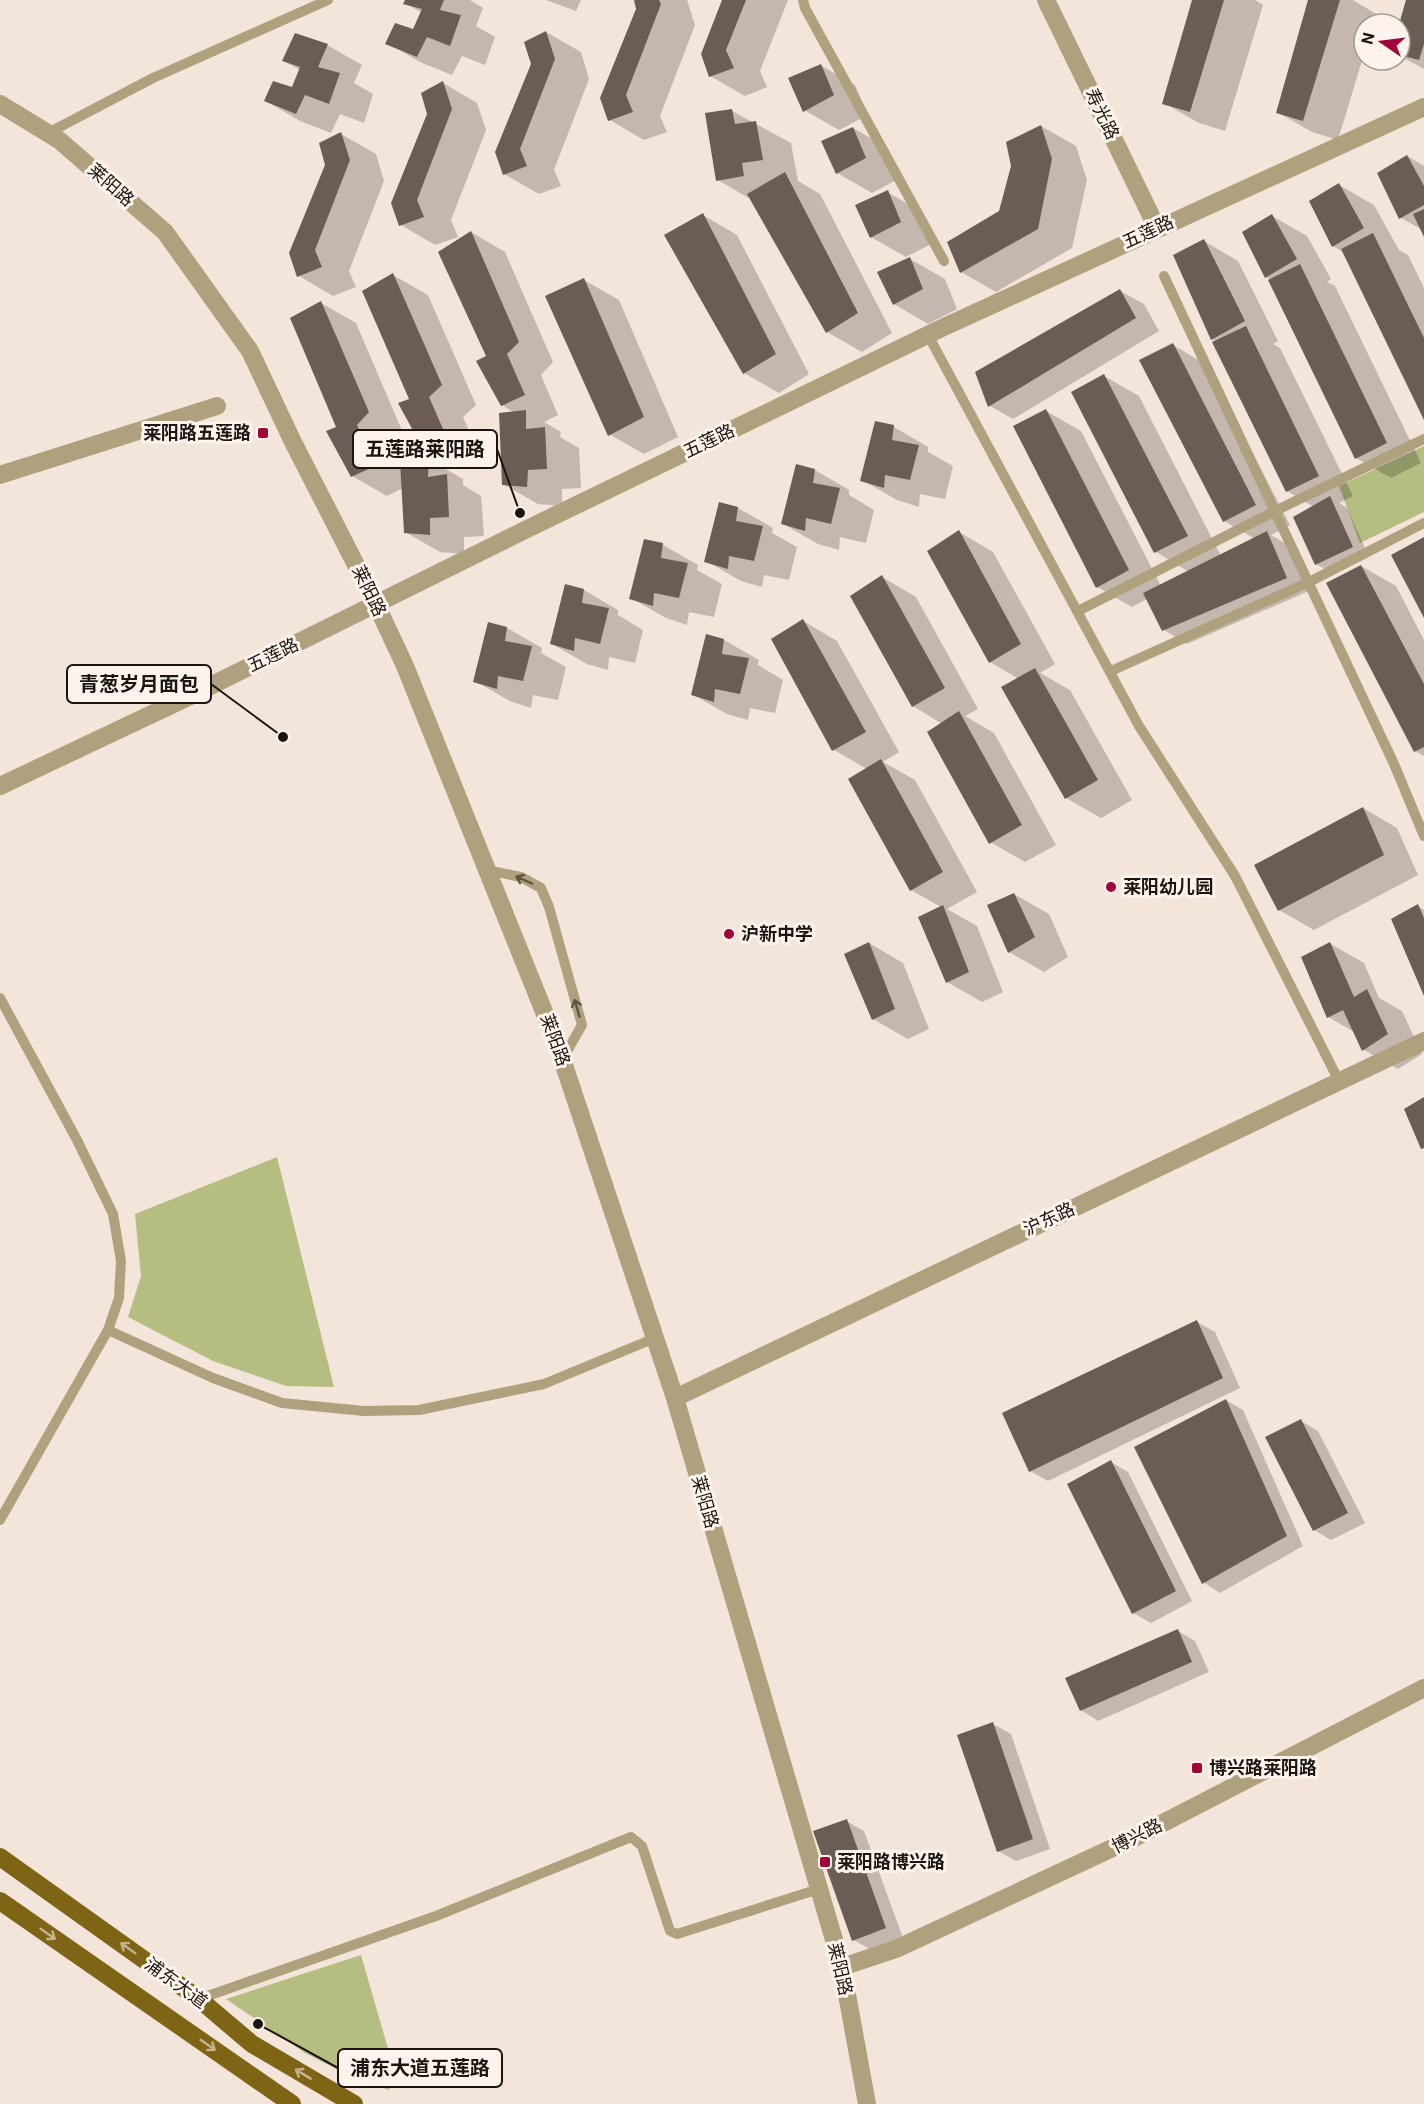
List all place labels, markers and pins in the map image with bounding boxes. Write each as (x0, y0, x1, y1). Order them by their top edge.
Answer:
place label: 莱阳路五莲路 (143, 422, 251, 443)
marker: 莱阳路五莲路 (256, 426, 270, 440)
callout: 五莲路莱阳路 (353, 430, 497, 468)
callout: 青葱岁月面包 (67, 665, 211, 703)
place label: 莱阳幼儿园 (1123, 876, 1213, 897)
marker: 莱阳幼儿园 (1104, 880, 1118, 894)
place label: 沪新中学 (741, 923, 813, 944)
marker: 沪新中学 (722, 927, 736, 941)
place label: 博兴路莱阳路 (1209, 1757, 1317, 1778)
marker: 博兴路莱阳路 (1190, 1761, 1204, 1775)
place label: 莱阳路博兴路 (837, 1851, 945, 1872)
marker: 莱阳路博兴路 (818, 1855, 832, 1869)
callout: 浦东大道五莲路 (338, 2049, 502, 2087)

